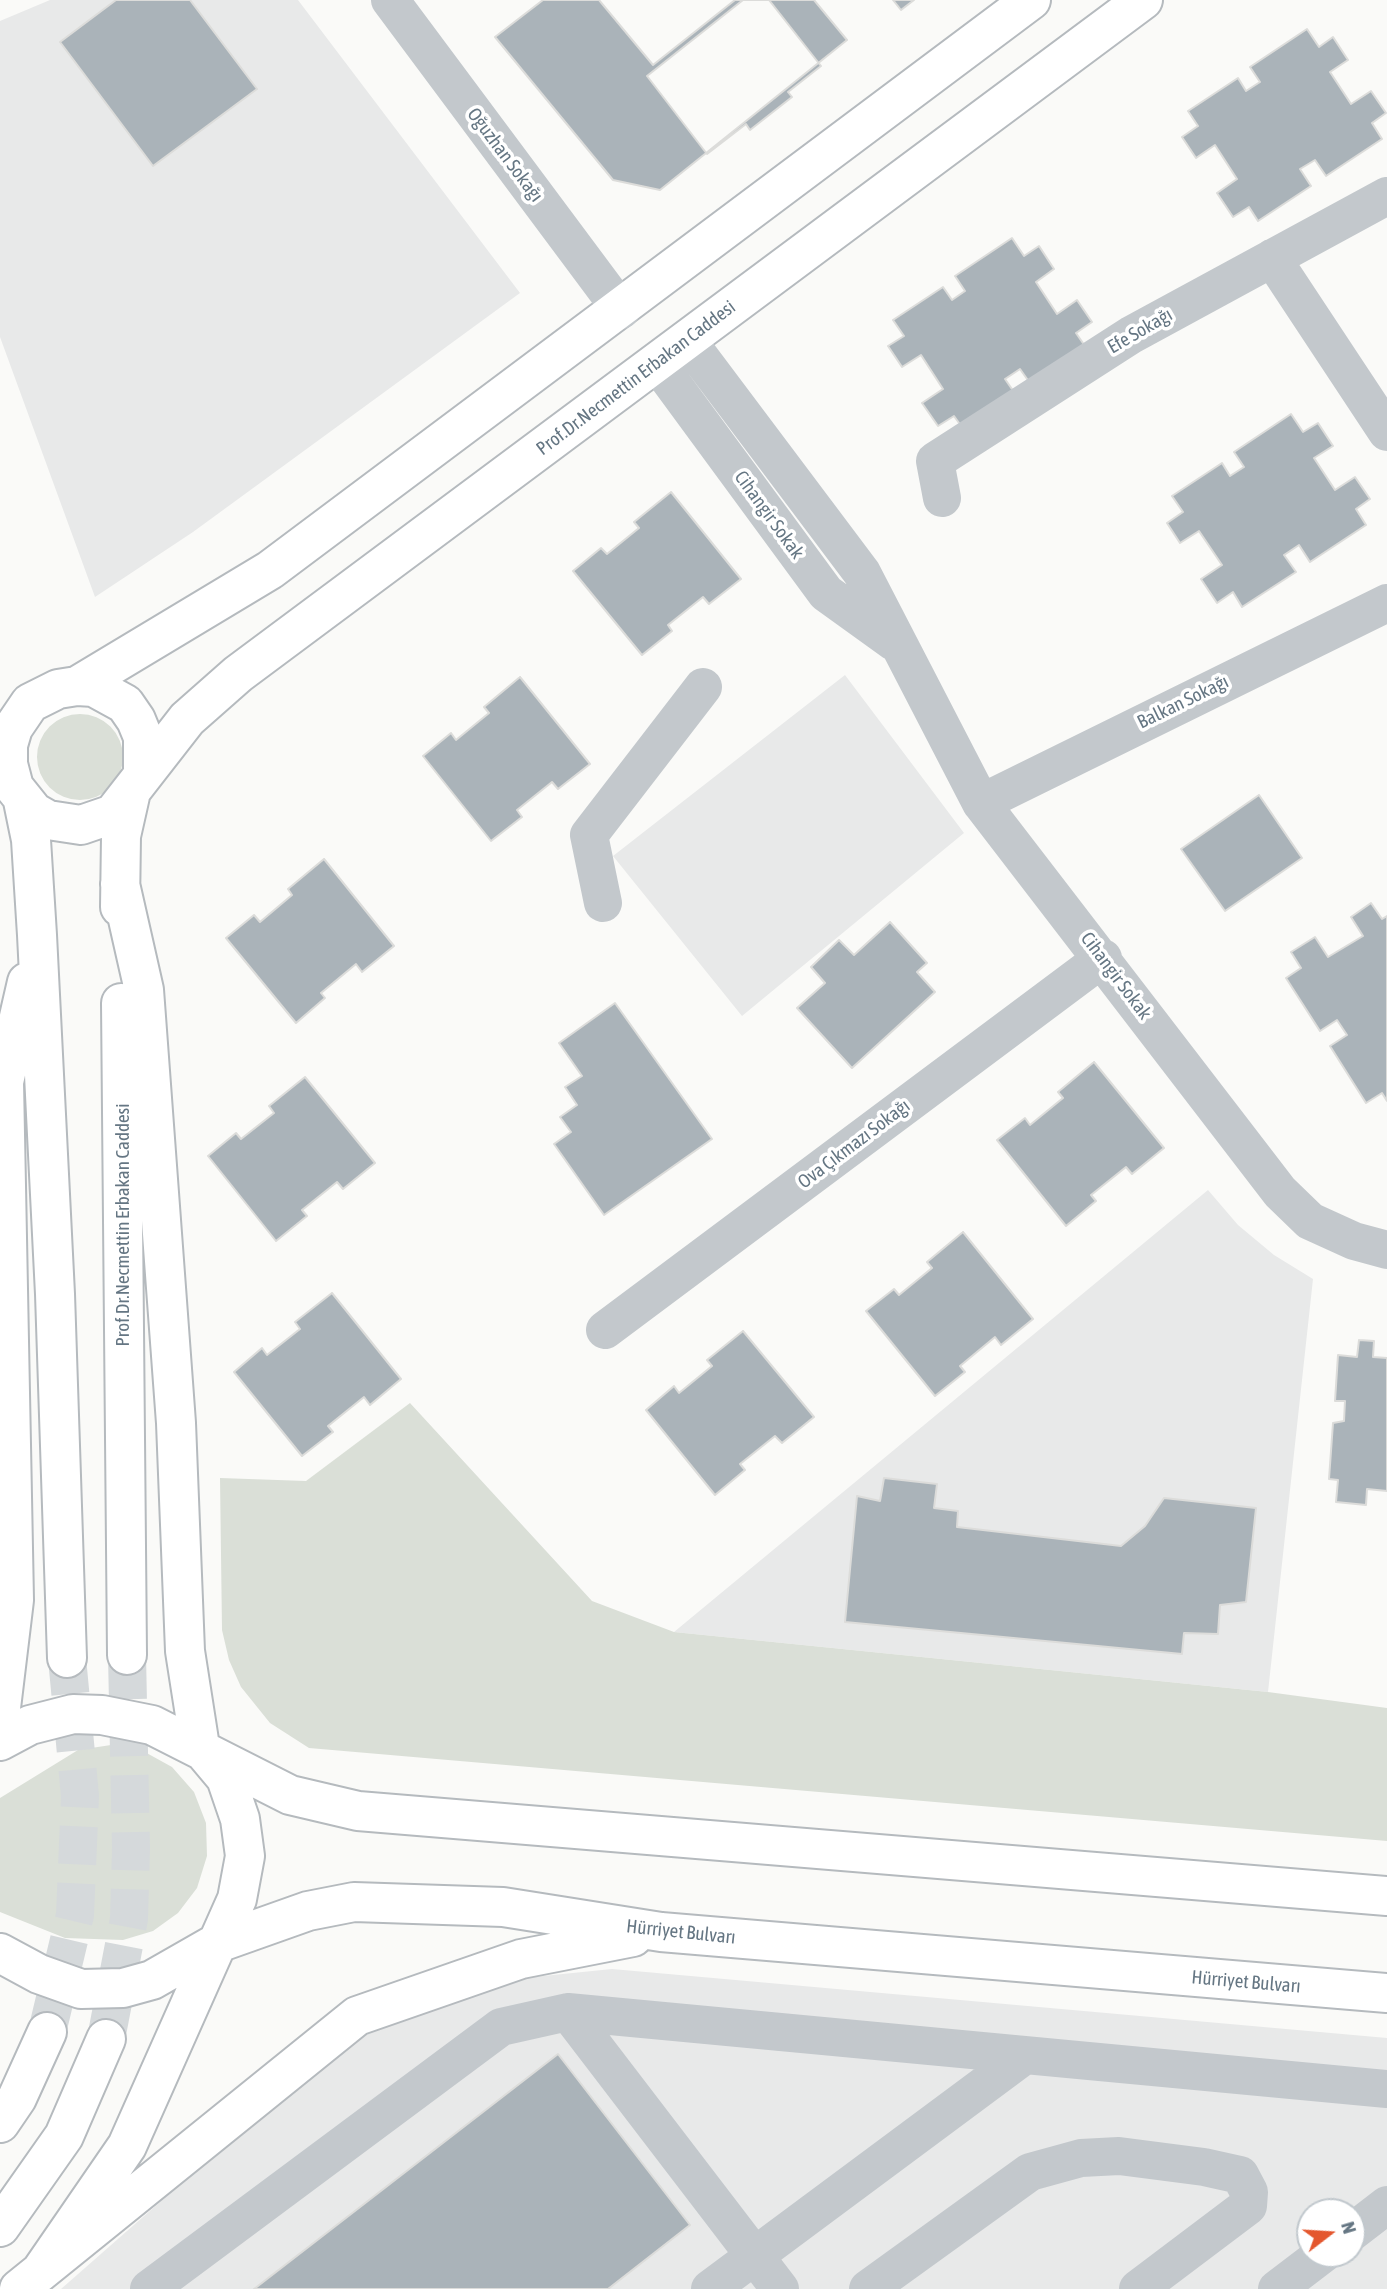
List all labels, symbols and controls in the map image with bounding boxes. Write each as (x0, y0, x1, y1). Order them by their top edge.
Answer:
street label: Oğuzhan Sokağı (462, 103, 548, 207)
street label: Prof.Dr.Necmettin Erbakan Caddesi (532, 296, 740, 460)
street label: Efe Sokağı (1103, 303, 1177, 359)
street label: Cihangir Sokak (729, 466, 809, 564)
street label: Balkan Sokağı (1134, 670, 1232, 734)
street label: Cihangir Sokak (1076, 928, 1156, 1024)
street label: Ova Çıkmazı Sokağı (793, 1094, 915, 1194)
street label: Prof.Dr.Necmettin Erbakan Caddesi (112, 1103, 134, 1347)
street label: Hürriyet Bulvarı (625, 1915, 737, 1949)
street label: Hürriyet Bulvarı (1190, 1966, 1302, 1998)
north arrow (1296, 2198, 1366, 2268)
text: N (1337, 2219, 1361, 2236)

